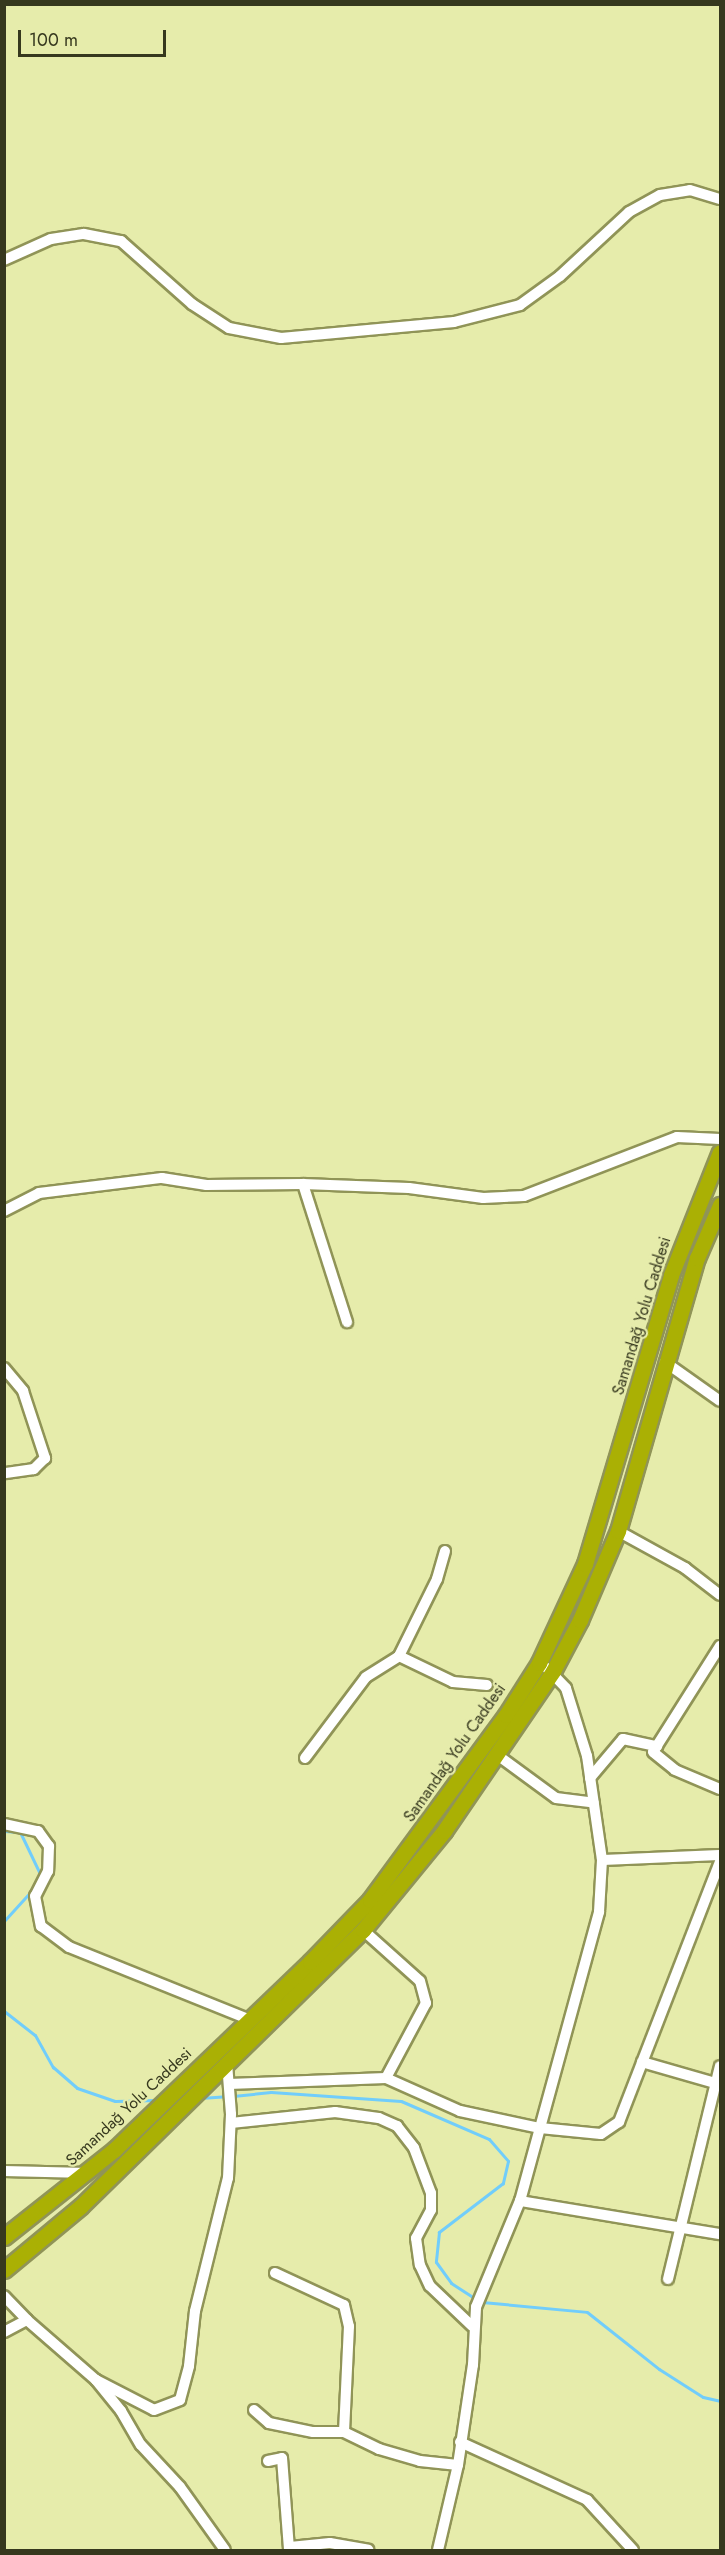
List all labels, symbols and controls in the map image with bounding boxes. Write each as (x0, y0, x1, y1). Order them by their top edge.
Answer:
scale bar (21, 18, 170, 56)
text: 100 m (29, 27, 78, 53)
street label: Samandağ Yolu Caddesi (609, 1235, 675, 1397)
street label: Samandağ Yolu Caddesi (400, 1680, 510, 1826)
street label: Samandağ Yolu Caddesi (62, 2044, 196, 2170)

